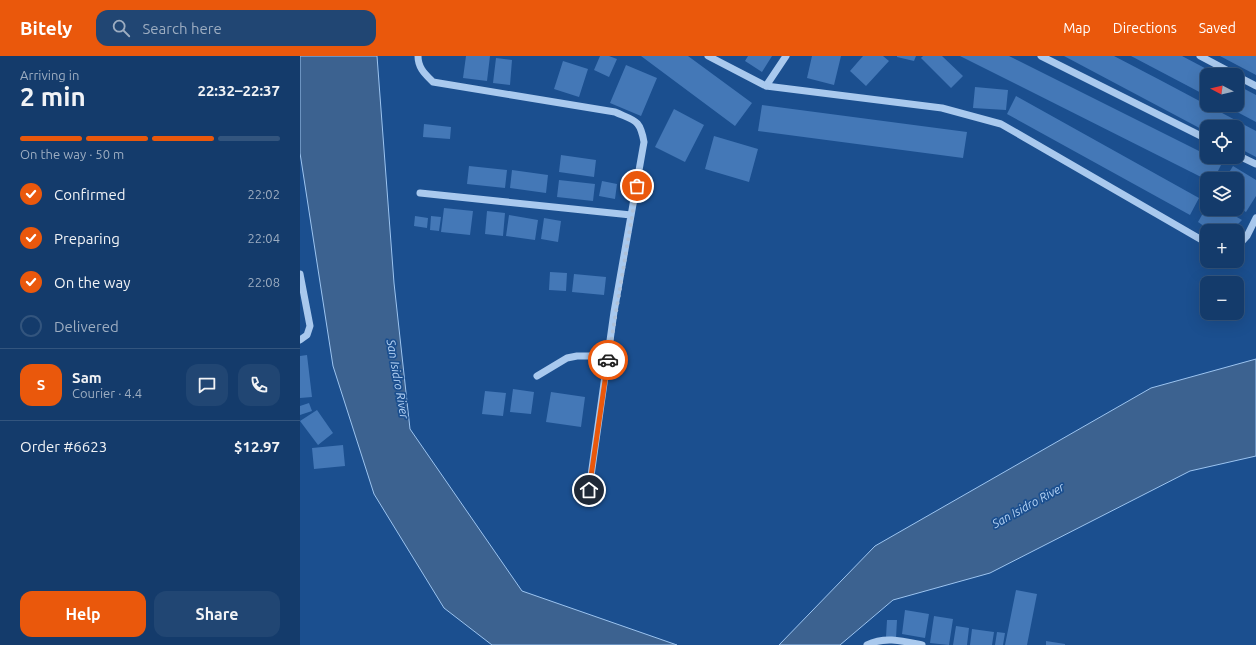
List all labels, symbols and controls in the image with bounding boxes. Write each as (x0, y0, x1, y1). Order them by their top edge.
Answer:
search box (96, 10, 376, 46)
text: Bitely (20, 17, 72, 39)
icon: search (110, 17, 132, 39)
text: Search here (142, 20, 222, 37)
text: Map (1063, 20, 1091, 36)
text: Directions (1113, 20, 1177, 36)
text: Saved (1199, 20, 1236, 36)
text: Arriving in (20, 68, 79, 82)
north arrow (1200, 68, 1244, 112)
map controls (1200, 68, 1244, 320)
text: 2 min (20, 82, 86, 111)
text: 22:32–22:37 (197, 82, 280, 99)
button: locate (1200, 120, 1244, 164)
text: On the way · 50 m (20, 147, 124, 161)
pin (620, 169, 654, 203)
button: layers (1200, 172, 1244, 216)
icon: bag (626, 175, 648, 197)
icon: check (20, 183, 42, 205)
text: Confirmed (54, 186, 126, 203)
text: 22:02 (247, 187, 280, 201)
button: + (1200, 224, 1244, 268)
icon: check (20, 227, 42, 249)
text: Preparing (54, 230, 120, 247)
text: 22:04 (247, 231, 280, 245)
icon: check (20, 271, 42, 293)
text: On the way (54, 274, 130, 291)
text: 22:08 (247, 275, 280, 289)
button: − (1200, 276, 1244, 320)
text: Delivered (54, 318, 119, 335)
water label: San Isidro River (384, 337, 411, 420)
courier (588, 340, 628, 380)
icon: car (597, 349, 619, 371)
button: chat (186, 364, 228, 406)
button: phone (238, 364, 280, 406)
text: Sam (72, 369, 102, 386)
text: S (37, 376, 45, 393)
text: Courier · 4.4 (72, 386, 142, 400)
text: Order #6623 (20, 438, 107, 455)
text: $12.97 (234, 438, 280, 455)
pin (572, 473, 606, 507)
icon: home (578, 479, 600, 501)
water label: San Isidro River (989, 480, 1067, 531)
button: Help (20, 591, 146, 637)
button: Share (154, 591, 280, 637)

